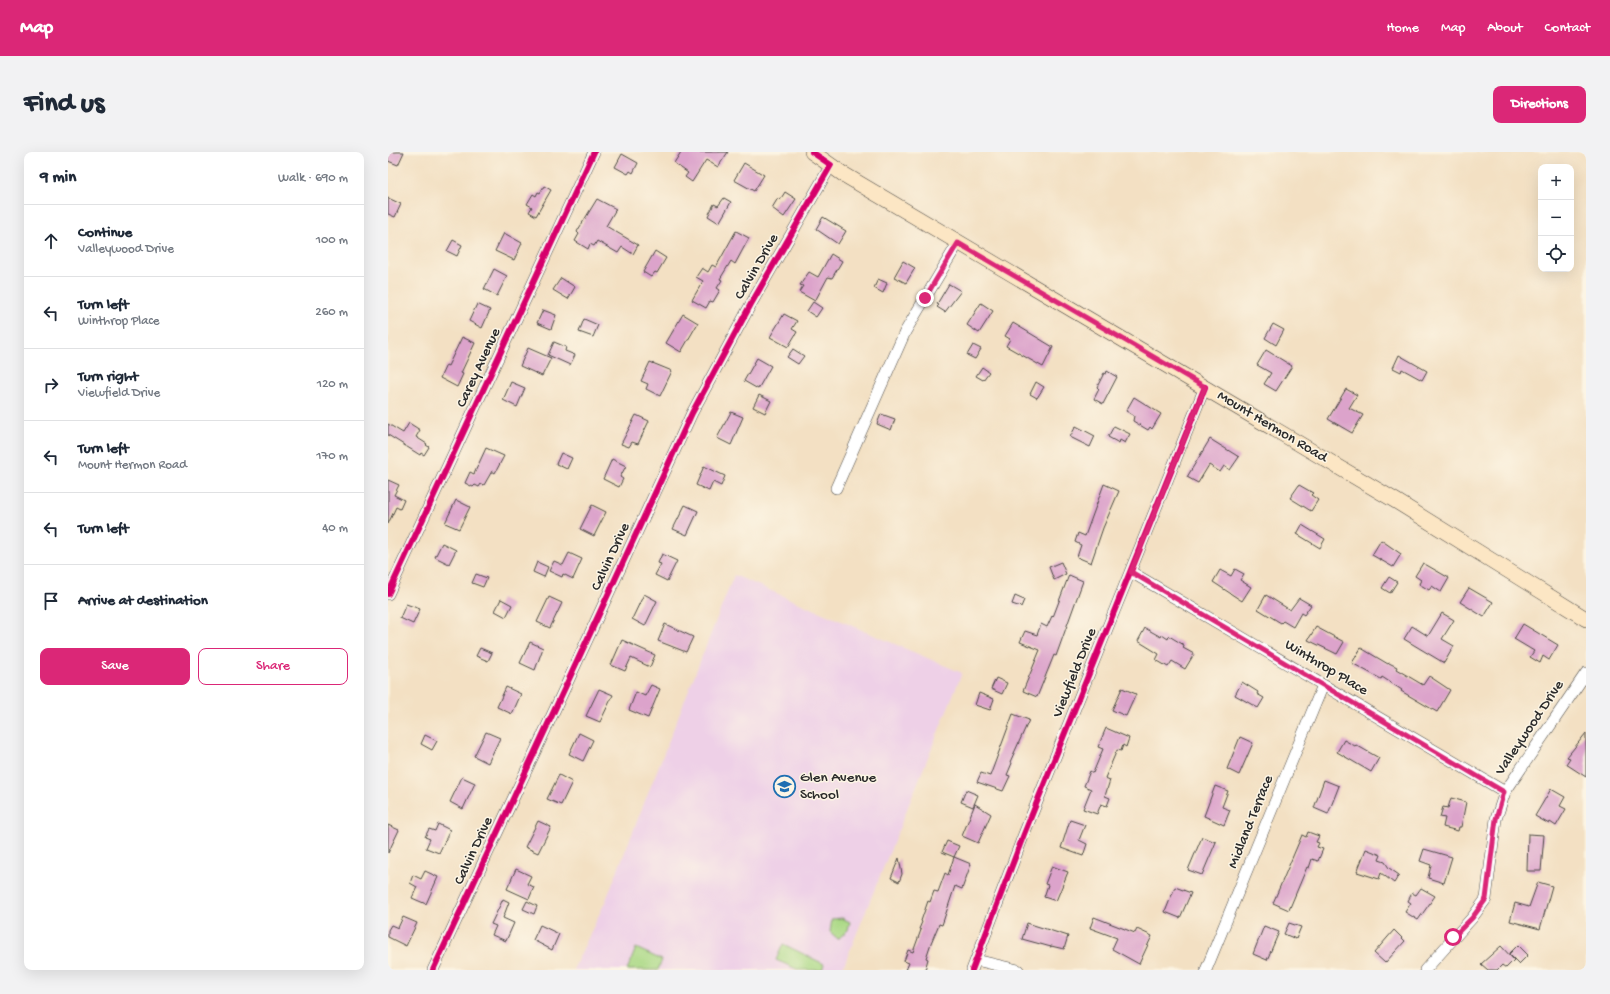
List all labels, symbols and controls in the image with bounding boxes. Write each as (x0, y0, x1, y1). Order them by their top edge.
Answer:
text: Map (20, 17, 53, 40)
text: Home (1387, 20, 1419, 37)
text: Map (1441, 20, 1465, 37)
text: About (1487, 20, 1523, 37)
text: Contact (1545, 20, 1590, 37)
button: Directions (1493, 86, 1586, 123)
text: Find us (24, 88, 104, 121)
map controls (1538, 164, 1574, 272)
button: + (1538, 164, 1574, 200)
text: 9 min (40, 168, 76, 188)
text: Walk · 690 m (278, 171, 348, 186)
button: − (1538, 200, 1574, 236)
text: Continue (78, 224, 132, 242)
icon: ahead (40, 230, 62, 252)
street label: Calvin Drive (731, 231, 783, 303)
text: 100 m (316, 233, 348, 248)
button: locate (1538, 236, 1574, 272)
text: Valleywood Drive (78, 242, 174, 257)
route end (916, 289, 934, 307)
text: Turn left (78, 296, 129, 314)
icon: left (40, 302, 62, 324)
text: 260 m (315, 305, 348, 320)
text: Winthrop Place (78, 314, 160, 329)
street label: Carey Avenue (453, 325, 505, 411)
text: Turn right (78, 368, 138, 386)
icon: right (40, 374, 62, 396)
text: 120 m (317, 377, 348, 392)
text: Viewfield Drive (78, 386, 160, 401)
street label: Mount Hermon Road (1214, 387, 1331, 468)
text: Turn left (78, 440, 129, 458)
icon: left (40, 446, 62, 468)
text: 170 m (316, 449, 348, 464)
text: Mount Hermon Road (78, 458, 187, 473)
icon: left (40, 518, 62, 540)
text: Turn left (78, 520, 129, 538)
street label: Calvin Drive (587, 520, 635, 594)
text: 40 m (322, 521, 348, 536)
icon: arrive (40, 590, 62, 612)
text: Arrive at destination (78, 592, 208, 610)
street label: Viewfield Drive (1049, 625, 1101, 721)
street label: Winthrop Place (1281, 636, 1371, 700)
button: Save (40, 648, 190, 685)
button: Share (198, 648, 348, 685)
street label: Valleywood Drive (1491, 677, 1569, 780)
place label: Glen Avenue School (800, 769, 877, 804)
street label: Midland Terrace (1224, 773, 1278, 871)
school or university icon: Glen Avenue School (771, 774, 797, 800)
street label: Calvin Drive (450, 814, 498, 888)
route start (1444, 928, 1462, 946)

